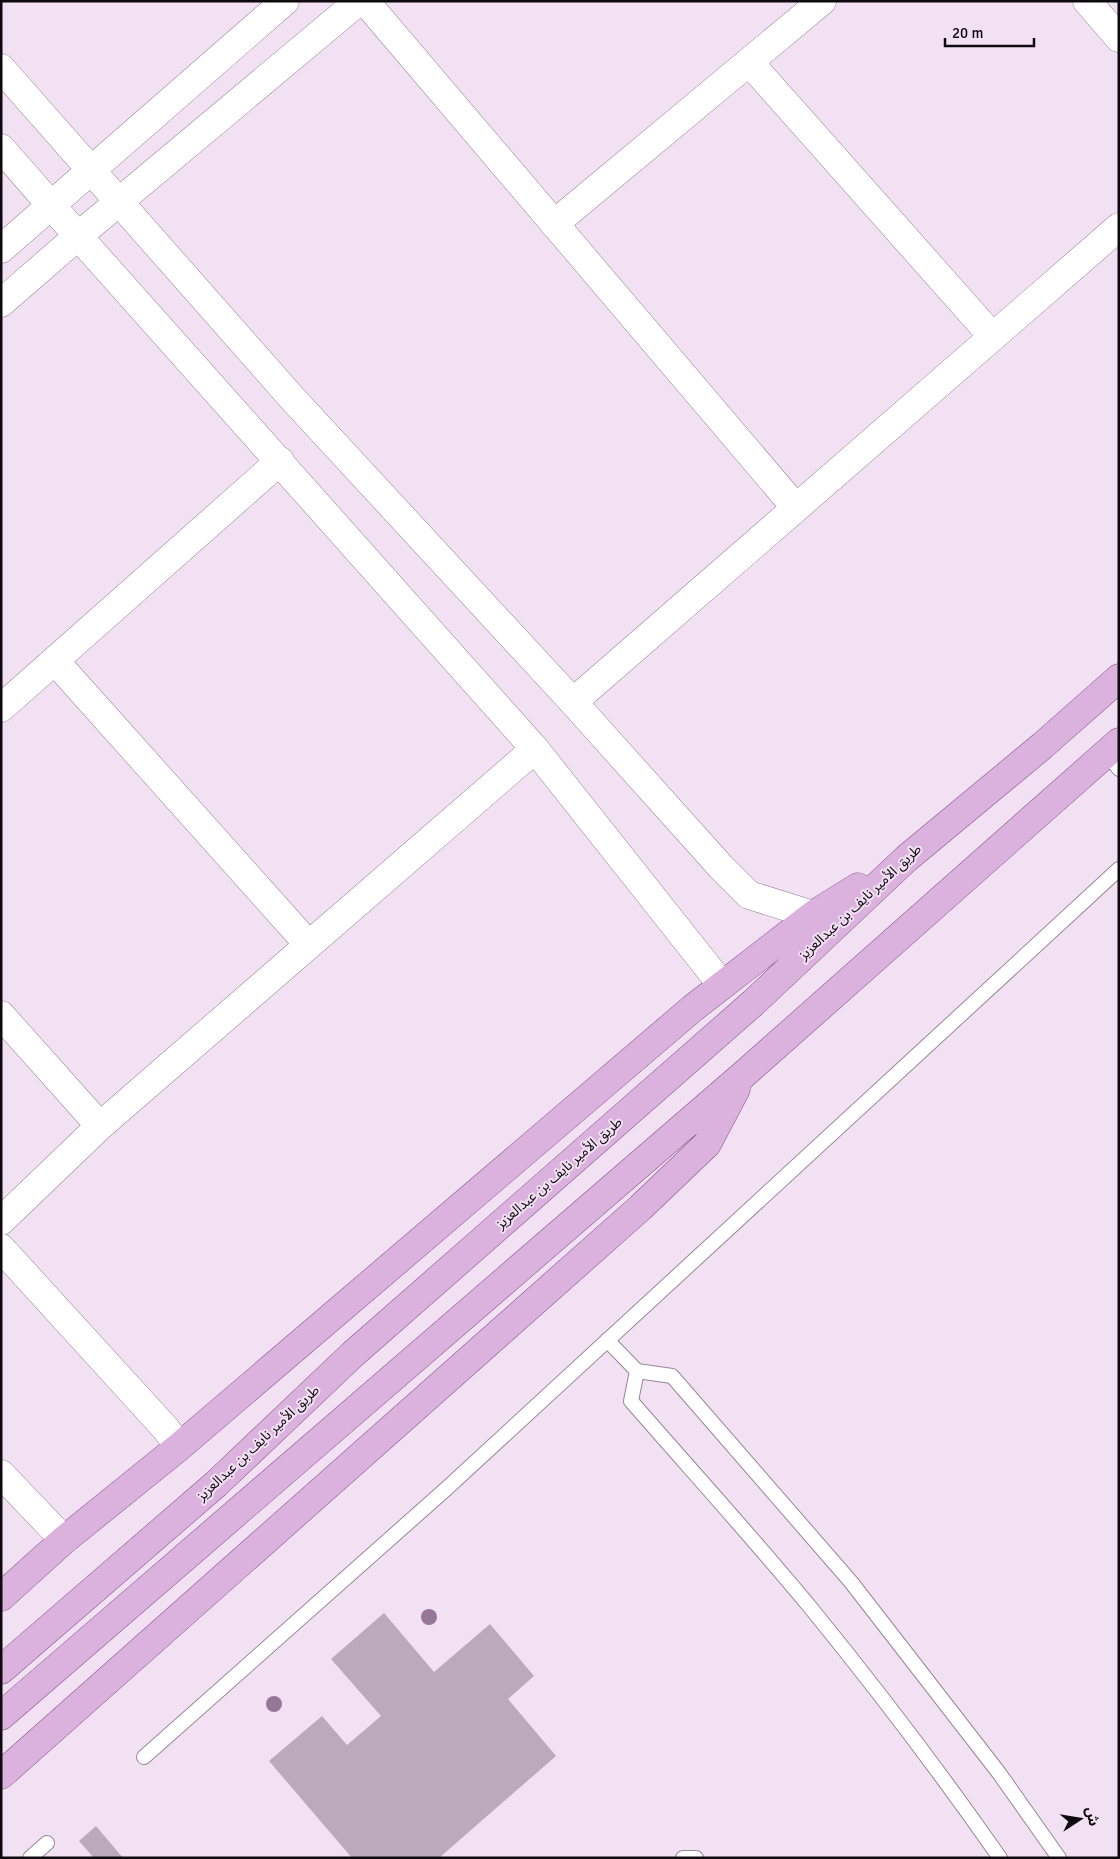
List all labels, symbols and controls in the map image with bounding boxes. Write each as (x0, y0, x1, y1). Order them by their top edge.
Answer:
scale bar (945, 15, 1034, 47)
text: 20 m (952, 24, 983, 42)
street label: طريق الأمير نايف بن عبدالعزيز (794, 841, 926, 965)
street label: طريق الأمير نايف بن عبدالعزيز (492, 1114, 626, 1234)
street label: طريق الأمير نايف بن عبدالعزيز (192, 1382, 324, 1506)
north arrow (1055, 1794, 1105, 1844)
text: ش (1082, 1805, 1103, 1828)

